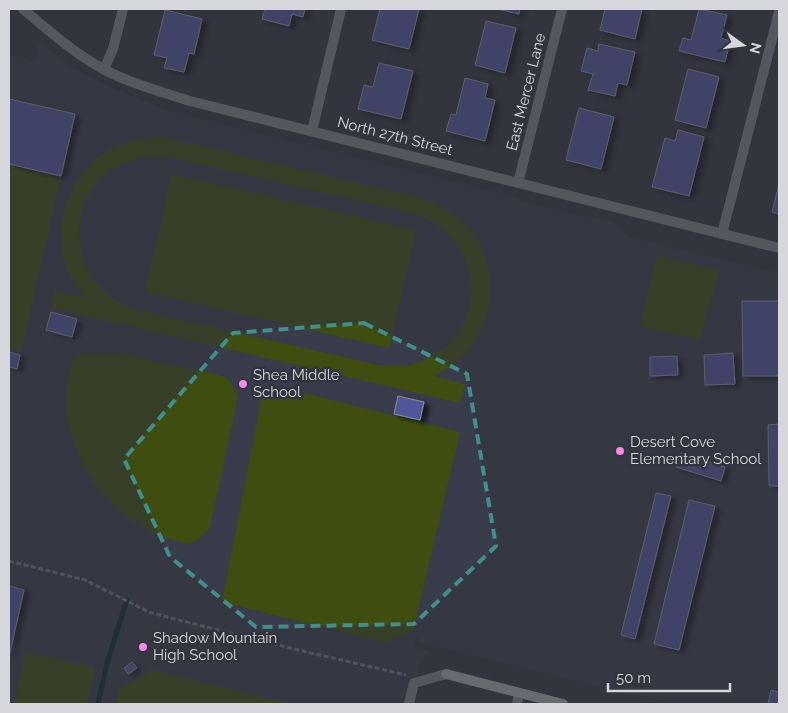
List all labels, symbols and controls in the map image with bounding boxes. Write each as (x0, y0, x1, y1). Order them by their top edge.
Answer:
north arrow (718, 20, 768, 70)
street label: East Mercer Lane (503, 31, 549, 153)
text: N (747, 41, 765, 55)
street label: North 27th Street (335, 113, 455, 159)
place label: Shea Middle School (253, 366, 340, 401)
marker: Shea Middle School (237, 378, 249, 390)
place label: Desert Cove Elementary School (630, 433, 762, 468)
marker: Desert Cove Elementary School (614, 445, 626, 457)
place label: Shadow Mountain High School (153, 629, 277, 664)
marker: Shadow Mountain High School (137, 641, 149, 653)
scale bar (608, 660, 730, 692)
text: 50 m (616, 669, 651, 687)

